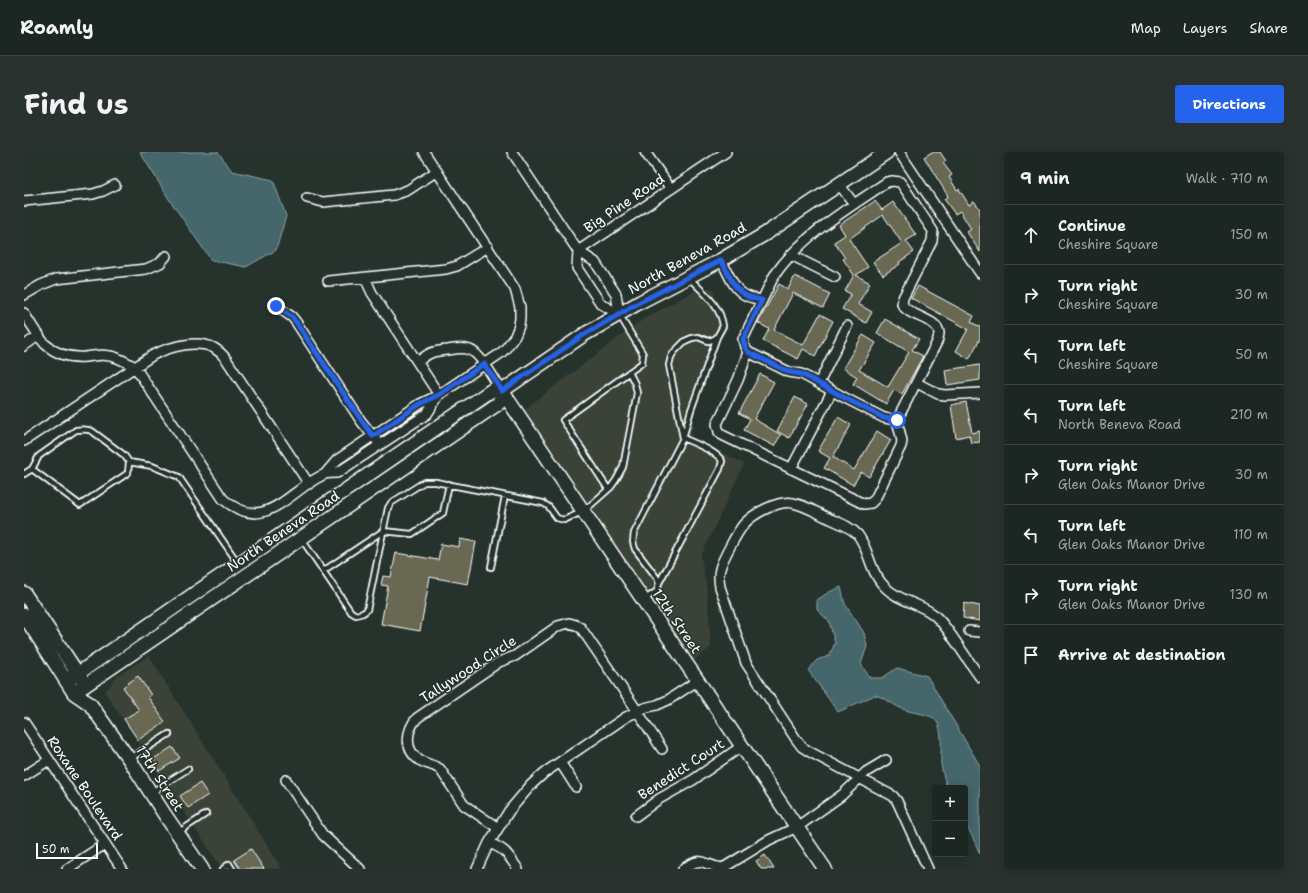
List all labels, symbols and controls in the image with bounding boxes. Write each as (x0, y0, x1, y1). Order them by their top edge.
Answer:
text: Roamly (20, 15, 94, 40)
text: Map (1131, 19, 1161, 37)
text: Layers (1183, 19, 1227, 37)
text: Share (1249, 19, 1288, 37)
text: Find us (24, 85, 129, 123)
button: Directions (1175, 85, 1284, 123)
text: 9 min (1020, 167, 1070, 189)
street label: Big Pine Road (580, 169, 668, 237)
text: Walk · 710 m (1186, 170, 1268, 187)
text: Continue (1058, 216, 1126, 236)
street label: North Beneva Road (625, 218, 749, 298)
icon: ahead (1020, 224, 1042, 246)
text: 150 m (1230, 226, 1268, 243)
text: Cheshire Square (1058, 236, 1158, 253)
text: Turn right (1058, 276, 1138, 296)
icon: right (1020, 284, 1042, 306)
text: 30 m (1234, 286, 1268, 303)
text: Cheshire Square (1058, 296, 1158, 313)
route end (267, 297, 285, 315)
text: Turn left (1058, 336, 1126, 356)
icon: left (1020, 344, 1042, 366)
text: 50 m (1235, 346, 1268, 363)
text: Cheshire Square (1058, 356, 1158, 373)
text: Turn left (1058, 396, 1126, 416)
icon: left (1020, 404, 1042, 426)
text: 210 m (1230, 406, 1268, 423)
route start (888, 411, 906, 429)
text: North Beneva Road (1058, 416, 1181, 433)
text: Turn right (1058, 456, 1138, 476)
icon: right (1020, 464, 1042, 486)
text: 30 m (1234, 466, 1268, 483)
text: Glen Oaks Manor Drive (1058, 476, 1205, 493)
street label: North Beneva Road (223, 486, 343, 575)
text: Turn left (1058, 516, 1126, 536)
icon: left (1020, 524, 1042, 546)
text: 110 m (1233, 526, 1268, 543)
text: Glen Oaks Manor Drive (1058, 536, 1205, 553)
text: Turn right (1058, 576, 1138, 596)
icon: right (1020, 584, 1042, 606)
street label: 12th Street (649, 585, 705, 657)
text: 130 m (1230, 586, 1268, 603)
text: Glen Oaks Manor Drive (1058, 596, 1205, 613)
street label: Tallywood Circle (416, 631, 520, 707)
icon: arrive (1020, 644, 1042, 666)
text: Arrive at destination (1058, 645, 1226, 665)
street label: Roxane Boulevard (43, 732, 127, 844)
street label: Benedict Court (634, 734, 728, 804)
street label: 17th Street (132, 742, 188, 814)
map controls (932, 785, 968, 857)
button: + (932, 785, 968, 821)
button: − (932, 821, 968, 857)
scale bar (36, 841, 98, 860)
text: 50 m (42, 842, 70, 857)

